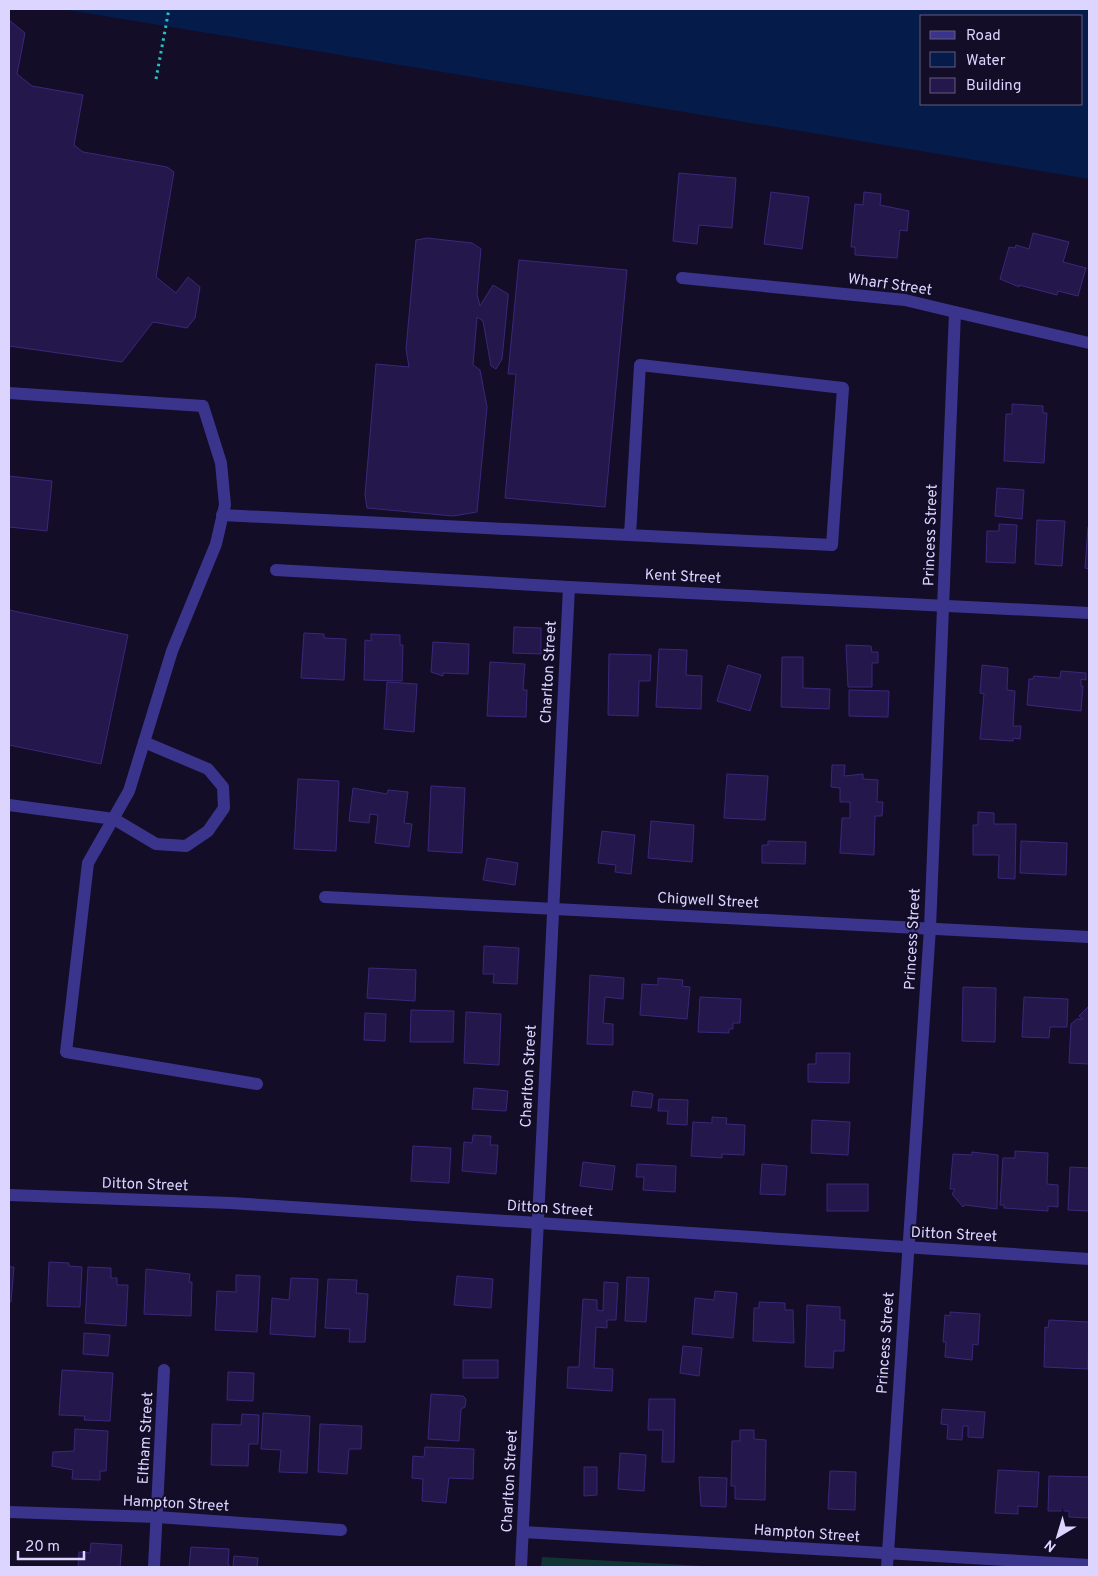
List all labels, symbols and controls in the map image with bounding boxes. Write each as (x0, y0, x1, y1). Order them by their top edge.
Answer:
legend (920, 15, 1083, 105)
text: Road (966, 27, 1001, 46)
text: Water (966, 52, 1006, 71)
text: Building (966, 77, 1021, 96)
street label: Wharf Street (846, 270, 933, 301)
street label: Princess Street (920, 484, 943, 586)
street label: Kent Street (644, 566, 722, 589)
street label: Charlton Street (537, 620, 562, 724)
street label: Princess Street (901, 888, 926, 991)
street label: Chigwell Street (657, 889, 759, 914)
street label: Charlton Street (517, 1024, 542, 1128)
street label: Ditton Street (101, 1174, 189, 1197)
street label: Ditton Street (506, 1197, 594, 1222)
street label: Ditton Street (910, 1224, 998, 1247)
street label: Princess Street (873, 1292, 900, 1395)
street label: Eltham Street (135, 1391, 158, 1485)
street label: Charlton Street (498, 1429, 523, 1533)
street label: Hampton Street (122, 1492, 230, 1517)
north arrow (1033, 1511, 1083, 1561)
street label: Hampton Street (753, 1521, 861, 1548)
scale bar (18, 1528, 84, 1560)
text: N (1042, 1535, 1060, 1555)
text: 20 m (25, 1538, 60, 1557)

